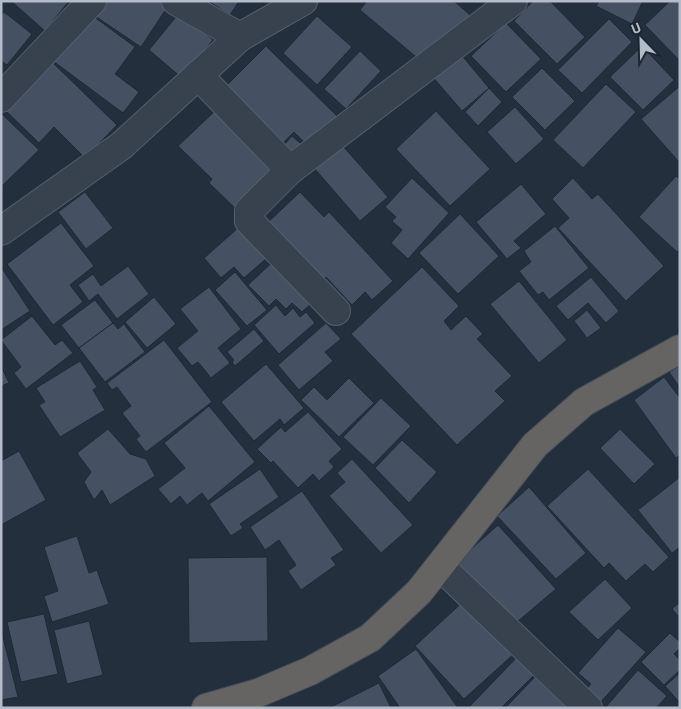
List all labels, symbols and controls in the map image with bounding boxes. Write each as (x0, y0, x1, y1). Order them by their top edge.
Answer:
north arrow (616, 15, 666, 65)
text: U (627, 16, 644, 39)

